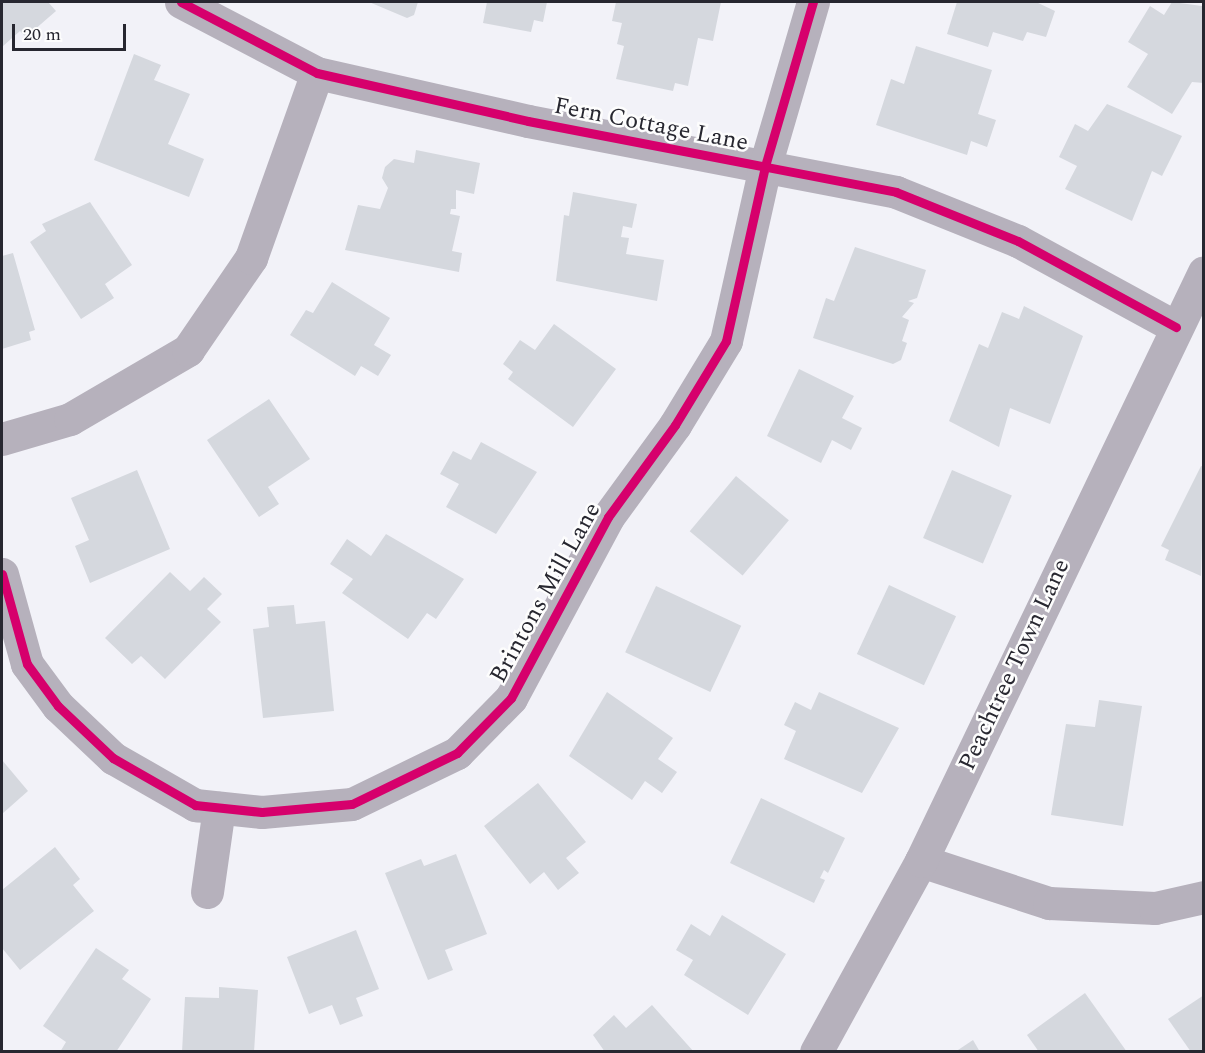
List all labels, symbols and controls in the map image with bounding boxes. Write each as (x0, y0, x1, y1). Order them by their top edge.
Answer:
scale bar (15, 12, 129, 50)
text: 20 m (23, 21, 61, 48)
street label: Fern Cottage Lane (552, 92, 750, 158)
street label: Brintons Mill Lane (485, 498, 607, 688)
street label: Peachtree Town Lane (953, 555, 1077, 775)

